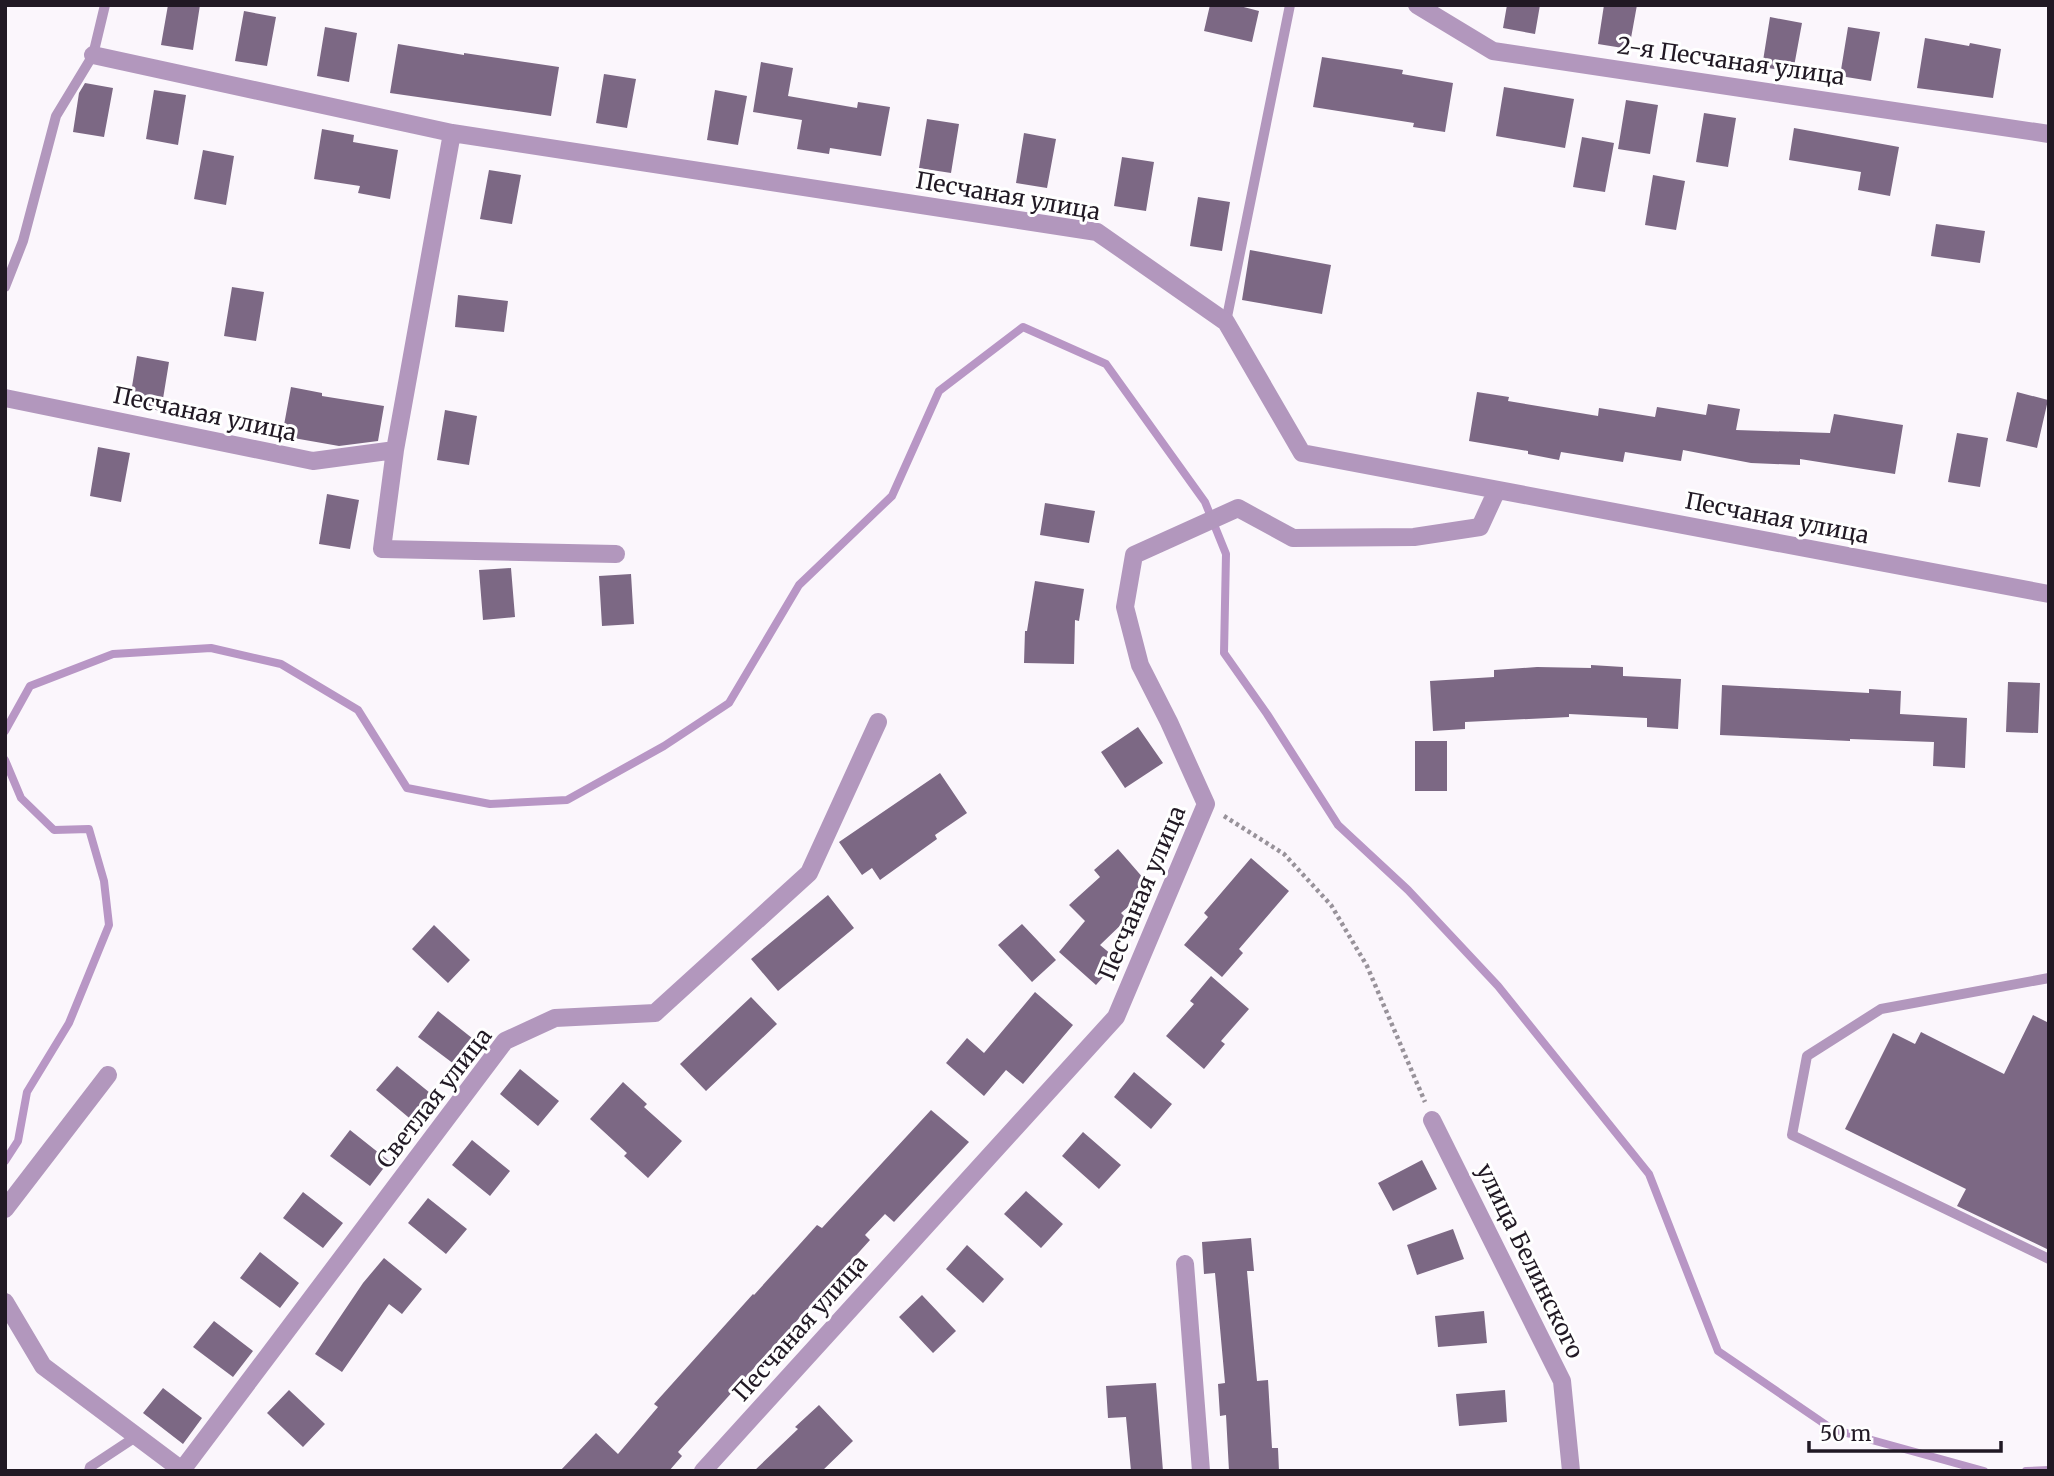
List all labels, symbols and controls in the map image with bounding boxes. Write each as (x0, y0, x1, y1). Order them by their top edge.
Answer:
street label: 2-я Песчаная улица (1615, 30, 1847, 91)
street label: Песчаная улица (914, 165, 1103, 226)
street label: Песчаная улица (111, 380, 299, 447)
street label: Песчаная улица (1683, 485, 1871, 550)
street label: Песчаная улица (1092, 801, 1191, 984)
street label: Светлая улица (370, 1022, 497, 1174)
street label: улица Белинского (1471, 1159, 1590, 1363)
street label: Песчаная улица (726, 1249, 873, 1407)
scale bar (1809, 1410, 2002, 1454)
text: 50 m (1820, 1420, 1871, 1447)

